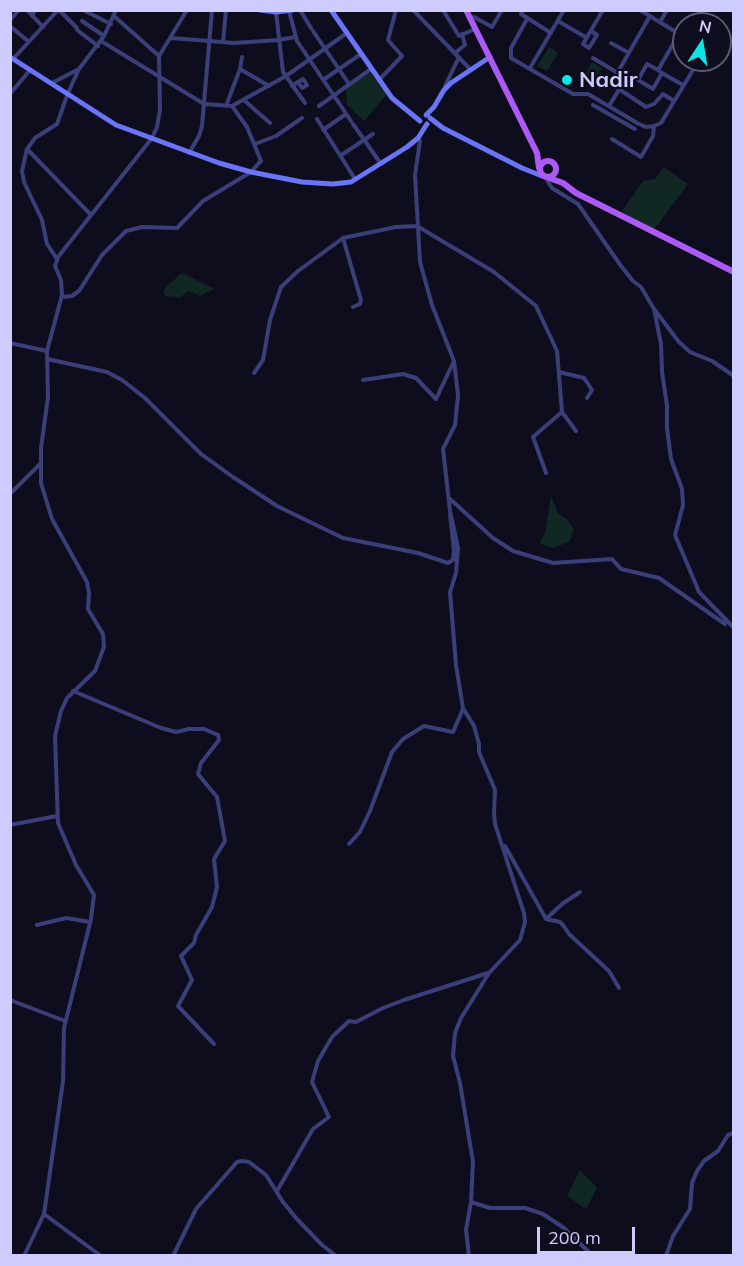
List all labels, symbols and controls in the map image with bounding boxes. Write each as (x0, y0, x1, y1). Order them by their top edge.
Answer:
north arrow (672, 12, 732, 72)
text: N (697, 15, 713, 37)
place label: Nadir (579, 67, 637, 93)
marker: Nadir (560, 73, 574, 87)
scale bar (540, 1215, 638, 1253)
text: 200 m (548, 1226, 601, 1249)

